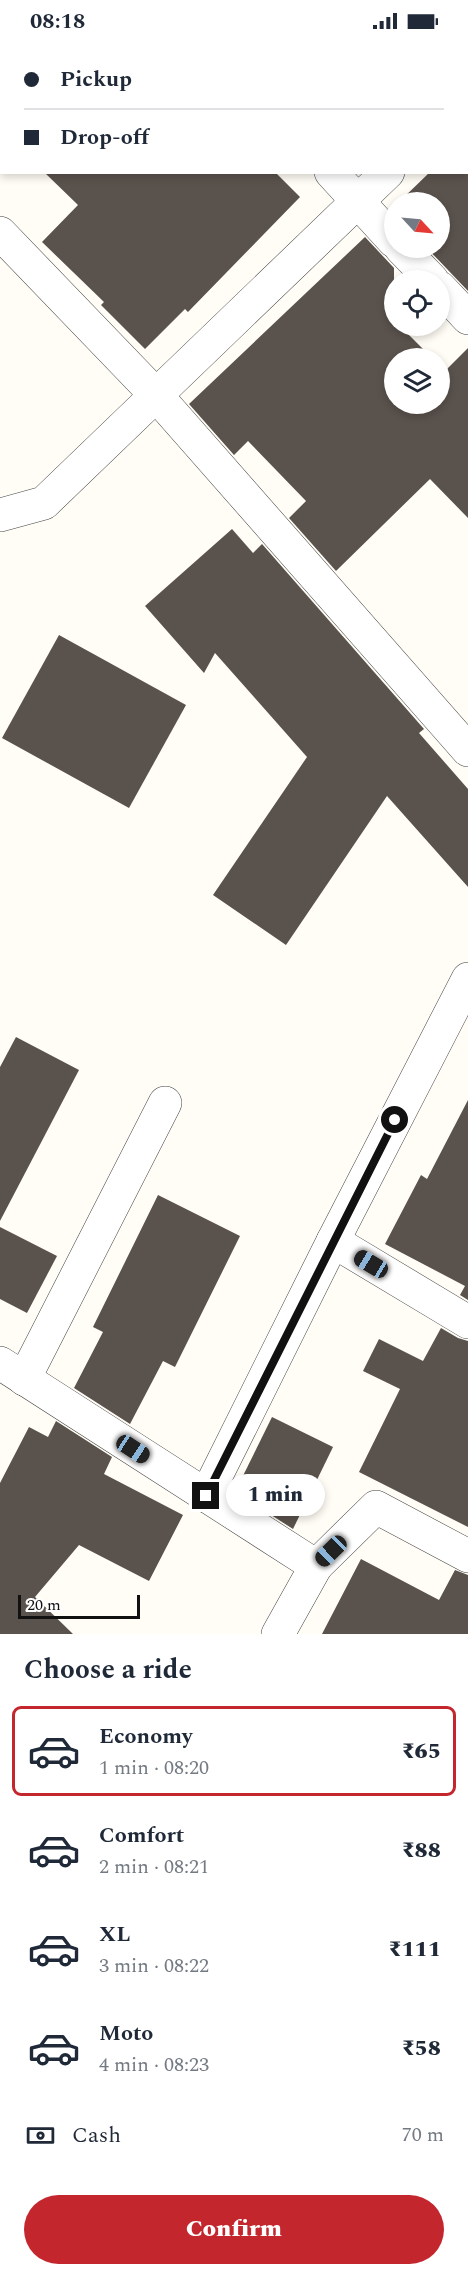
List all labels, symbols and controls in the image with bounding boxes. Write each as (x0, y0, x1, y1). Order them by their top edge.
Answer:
text: 08:18 (30, 5, 85, 38)
text: Pickup (60, 63, 132, 96)
text: Drop-off (60, 121, 149, 154)
north arrow (384, 192, 450, 258)
map controls (384, 192, 450, 414)
button: locate (384, 270, 450, 336)
button: layers (384, 348, 450, 414)
route start (381, 1106, 408, 1133)
car (351, 1247, 391, 1281)
car (113, 1432, 153, 1466)
callout: 1 min (227, 1475, 326, 1517)
text: 1 min (248, 1480, 303, 1510)
route end (192, 1482, 219, 1509)
car (312, 1532, 350, 1570)
scale bar (18, 1592, 140, 1620)
text: 20 m (27, 1593, 61, 1617)
text: Choose a ride (24, 1649, 192, 1691)
text: Economy (99, 1720, 192, 1753)
icon: car (27, 1724, 81, 1778)
text: ₹65 (401, 1735, 441, 1768)
text: 1 min · 08:20 (99, 1753, 209, 1783)
text: Comfort (99, 1819, 184, 1852)
icon: car (27, 1823, 81, 1877)
text: ₹88 (401, 1834, 441, 1867)
text: 2 min · 08:21 (99, 1852, 209, 1882)
text: XL (99, 1918, 130, 1951)
icon: car (27, 1922, 81, 1976)
text: ₹111 (388, 1933, 441, 1966)
text: 3 min · 08:22 (99, 1951, 209, 1981)
text: Moto (99, 2017, 153, 2050)
icon: car (27, 2021, 81, 2075)
text: ₹58 (401, 2032, 441, 2065)
text: 4 min · 08:23 (99, 2050, 209, 2080)
icon: cash (24, 2119, 57, 2152)
text: Cash (72, 2119, 121, 2152)
text: 70 m (402, 2120, 444, 2150)
button: Confirm (24, 2195, 444, 2264)

